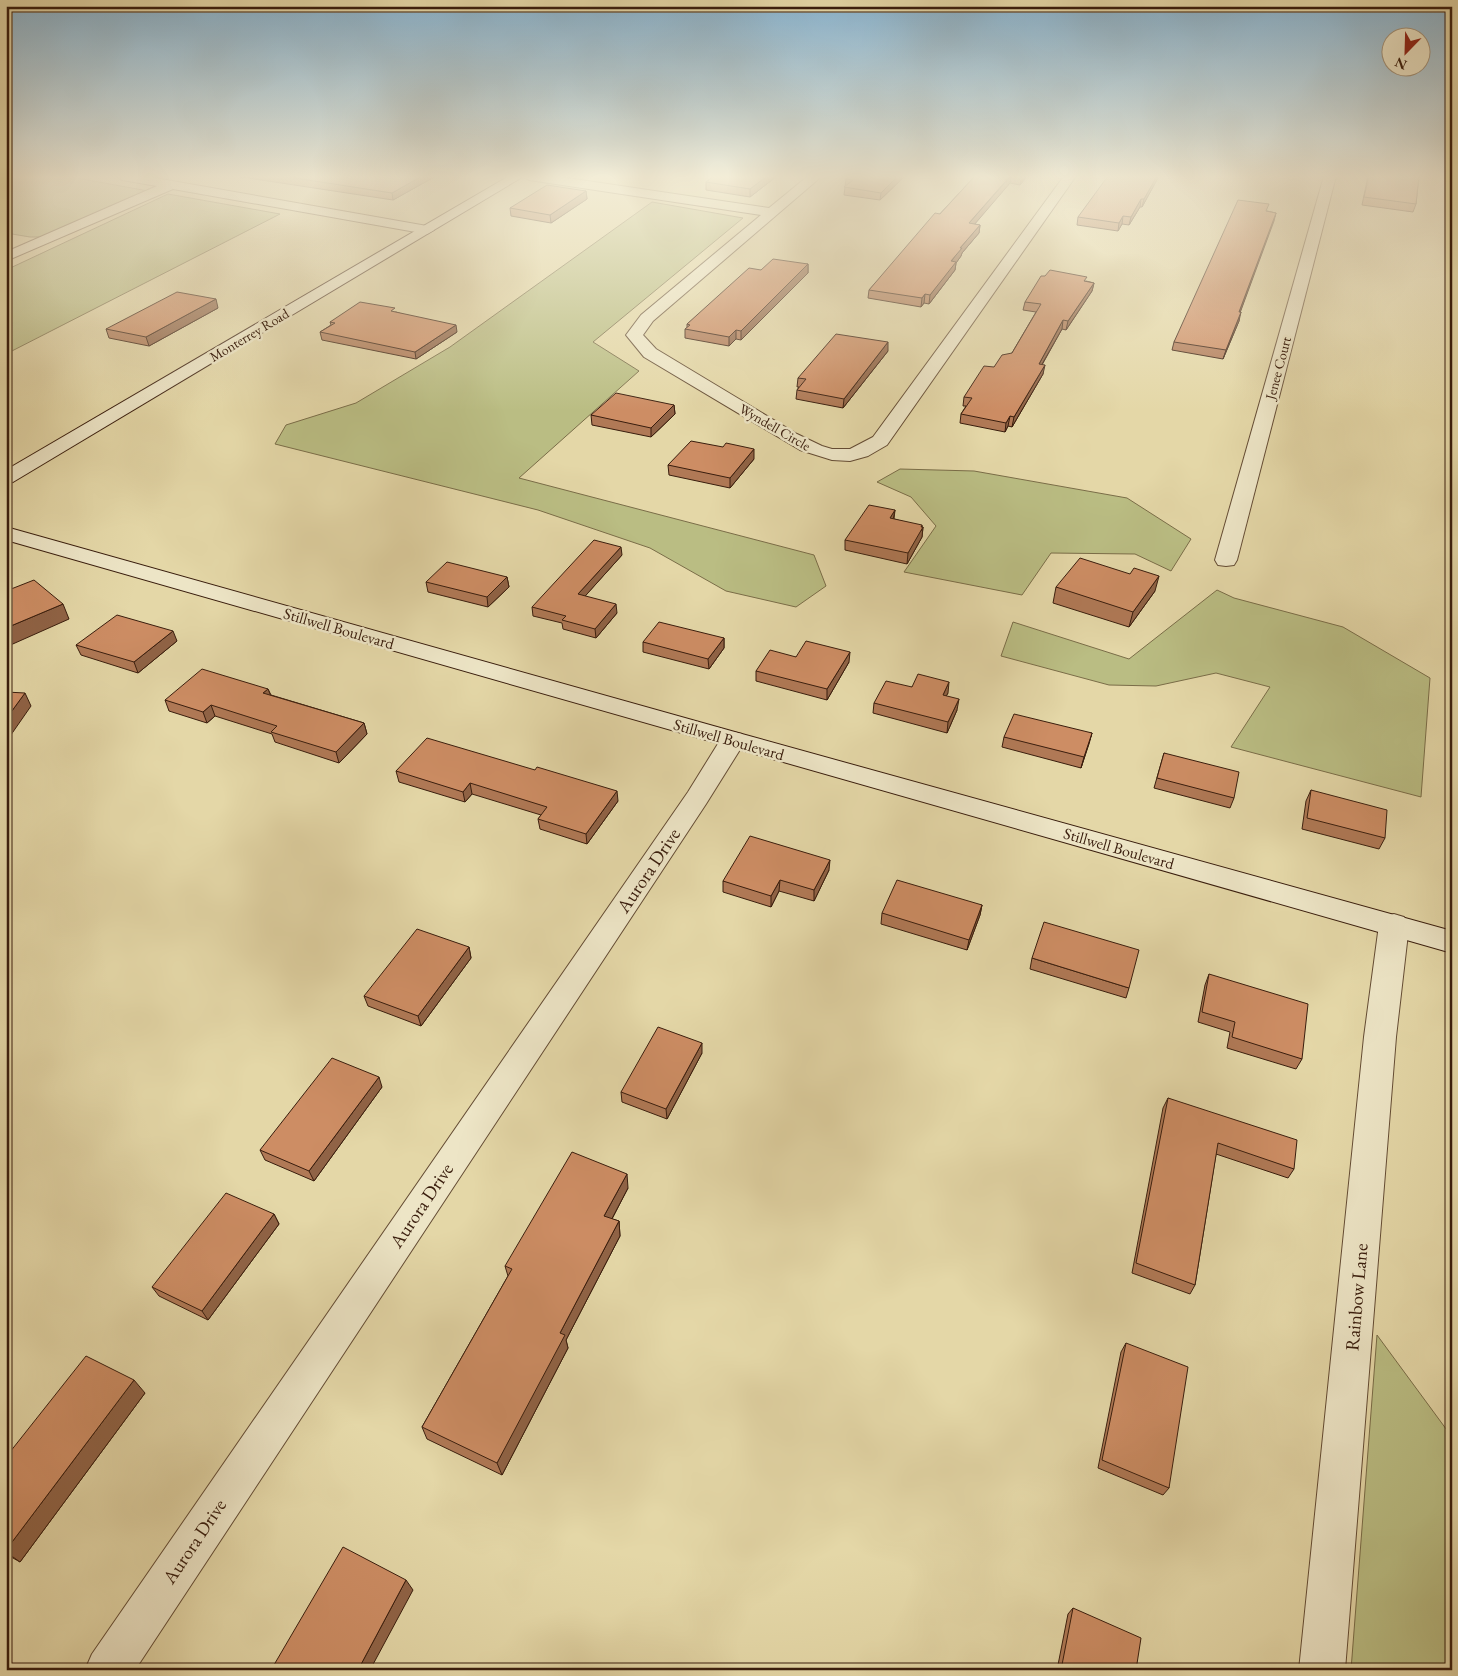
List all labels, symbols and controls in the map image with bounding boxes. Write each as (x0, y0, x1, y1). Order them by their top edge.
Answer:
north arrow (1380, 28, 1430, 78)
text: N (1392, 53, 1410, 74)
street label: Monterrey Road (206, 304, 293, 366)
street label: Jenee Court (1261, 334, 1295, 402)
street label: Wyndell Circle (736, 399, 814, 455)
street label: Stillwell Boulevard (281, 603, 397, 655)
street label: Stillwell Boulevard (671, 714, 787, 766)
street label: Aurora Drive (610, 823, 686, 918)
street label: Stillwell Boulevard (1061, 823, 1177, 875)
street label: Aurora Drive (383, 1158, 459, 1253)
street label: Rainbow Lane (1339, 1242, 1374, 1352)
street label: Aurora Drive (156, 1494, 232, 1589)

